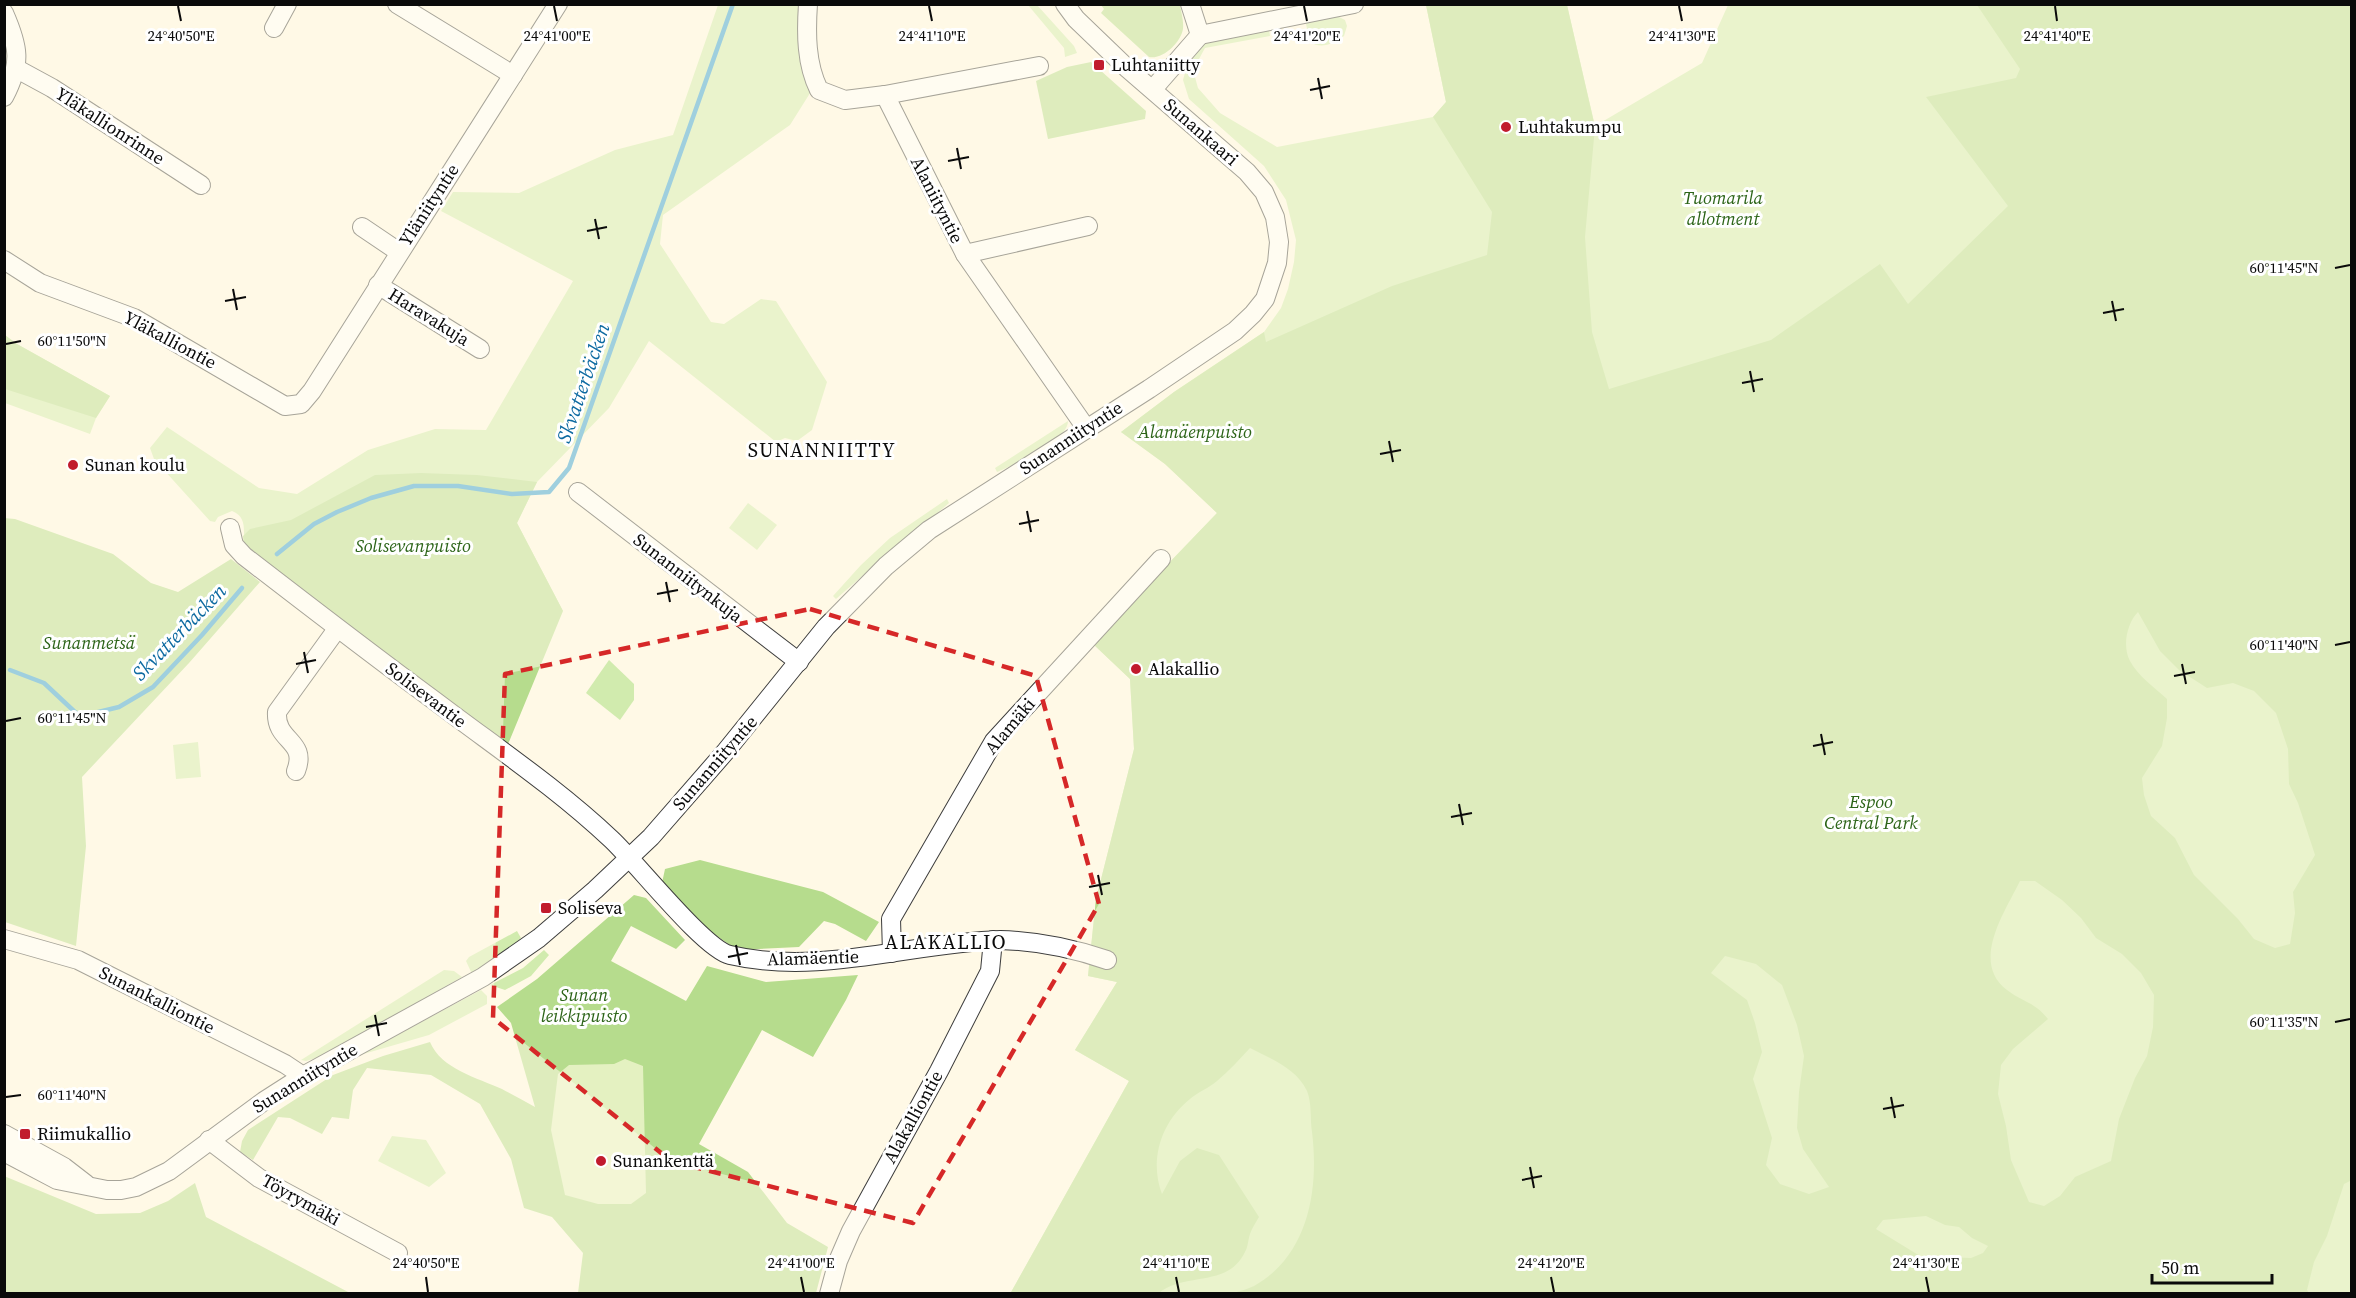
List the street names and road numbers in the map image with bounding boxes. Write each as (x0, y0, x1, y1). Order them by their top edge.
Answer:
street label: Yläkallionrinne (51, 81, 170, 170)
street label: Sunankaari (1159, 92, 1244, 171)
street label: Alaniityntie (905, 152, 970, 247)
street label: Yläniityntie (393, 159, 465, 251)
street label: Haravakuja (384, 282, 475, 352)
street label: Yläkalliontie (119, 305, 221, 375)
street label: Sunanniityntie (1014, 395, 1127, 480)
street label: Sunanniitynkuja (628, 527, 749, 629)
street label: Solisevantie (381, 656, 472, 733)
street label: Alamäki (979, 692, 1041, 759)
street label: Sunanniityntie (666, 710, 763, 816)
street label: Alamäentie (767, 943, 859, 972)
street label: Sunankalliontie (95, 960, 219, 1039)
street label: Sunanniityntie (248, 1036, 362, 1119)
street label: Alakalliontie (877, 1066, 948, 1168)
street label: Töyrymäki (258, 1168, 345, 1231)

